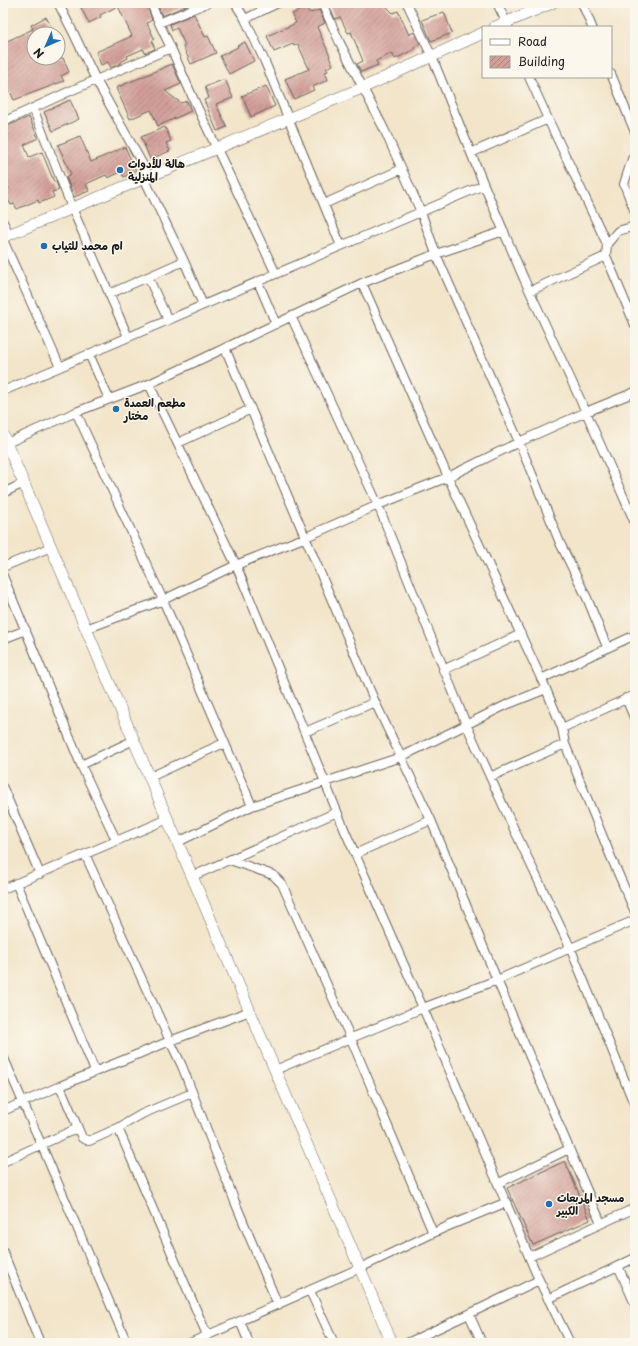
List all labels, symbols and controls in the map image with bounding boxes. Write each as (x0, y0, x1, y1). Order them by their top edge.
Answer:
north arrow (26, 26, 66, 66)
legend (482, 26, 612, 78)
text: Road (518, 32, 547, 50)
text: N (29, 44, 48, 63)
text: Building (518, 52, 565, 70)
place label: هالة للأدوات المنزلية (128, 155, 185, 185)
marker: هالة للأدوات المنزلية (115, 165, 125, 175)
place label: ام محمد للثياب (52, 237, 123, 255)
marker: ام محمد للثياب (39, 241, 49, 251)
place label: مطعم العمدة مختار (123, 394, 186, 424)
marker: مطعم العمدة مختار (111, 404, 121, 414)
place label: مسجد المربعات الكبير (556, 1189, 624, 1219)
marker: مسجد المربعات الكبير (544, 1199, 554, 1209)

